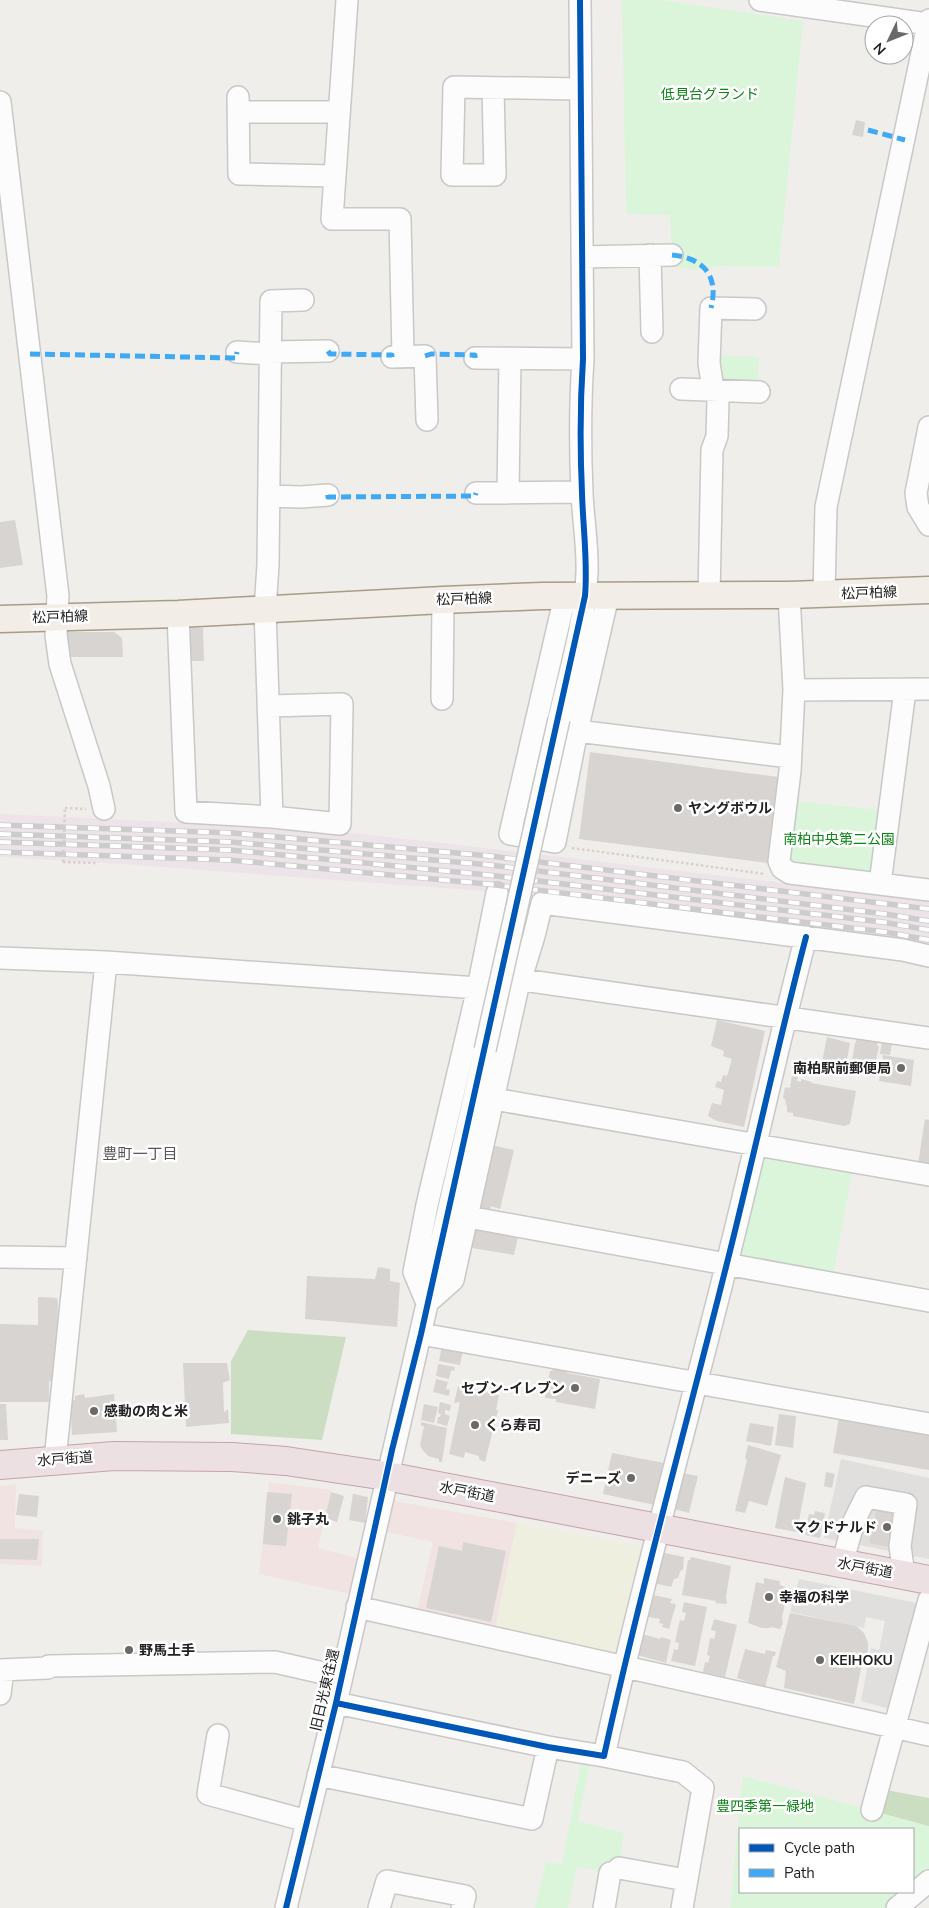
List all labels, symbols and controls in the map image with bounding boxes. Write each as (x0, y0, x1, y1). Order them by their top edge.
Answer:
north arrow (864, 15, 914, 65)
text: N (869, 38, 890, 59)
park label: 低見台グランド (661, 85, 759, 104)
street label: 松戸柏線 (841, 583, 897, 603)
street label: 松戸柏線 (436, 589, 492, 609)
street label: 松戸柏線 (32, 607, 88, 627)
place label: ヤングボウル (688, 799, 772, 818)
marker: ヤングボウル (672, 802, 684, 814)
park label: 南柏中央第二公園 (783, 830, 895, 849)
place label: 南柏駅前郵便局 (793, 1059, 891, 1078)
marker: 南柏駅前郵便局 (895, 1062, 907, 1074)
district label: 豊町一丁目 (102, 1144, 178, 1164)
place label: セブン-イレブン (461, 1379, 565, 1398)
marker: セブン-イレブン (569, 1382, 581, 1394)
place label: 感動の肉と米 (104, 1402, 188, 1421)
marker: 感動の肉と米 (88, 1405, 100, 1417)
place label: くら寿司 (485, 1416, 541, 1435)
marker: くら寿司 (469, 1419, 481, 1431)
street label: 水戸街道 (36, 1448, 94, 1470)
place label: デニーズ (566, 1469, 621, 1488)
marker: デニーズ (625, 1472, 637, 1484)
street label: 水戸街道 (438, 1477, 496, 1507)
place label: 銚子丸 (287, 1510, 329, 1529)
marker: 銚子丸 (271, 1513, 283, 1525)
place label: マクドナルド (793, 1518, 877, 1537)
marker: マクドナルド (881, 1521, 893, 1533)
street label: 水戸街道 (836, 1553, 894, 1583)
place label: 幸福の科学 (779, 1588, 849, 1607)
marker: 幸福の科学 (763, 1591, 775, 1603)
place label: 野馬土手 (139, 1641, 195, 1660)
marker: 野馬土手 (123, 1644, 135, 1656)
street label: 旧日光東往還 (306, 1647, 344, 1733)
place label: KEIHOKU (830, 1651, 893, 1670)
marker: KEIHOKU (814, 1654, 826, 1666)
park label: 豊四季第一緑地 (716, 1797, 814, 1816)
legend (739, 1828, 914, 1893)
text: Cycle path (784, 1838, 855, 1858)
text: Path (784, 1863, 815, 1883)

